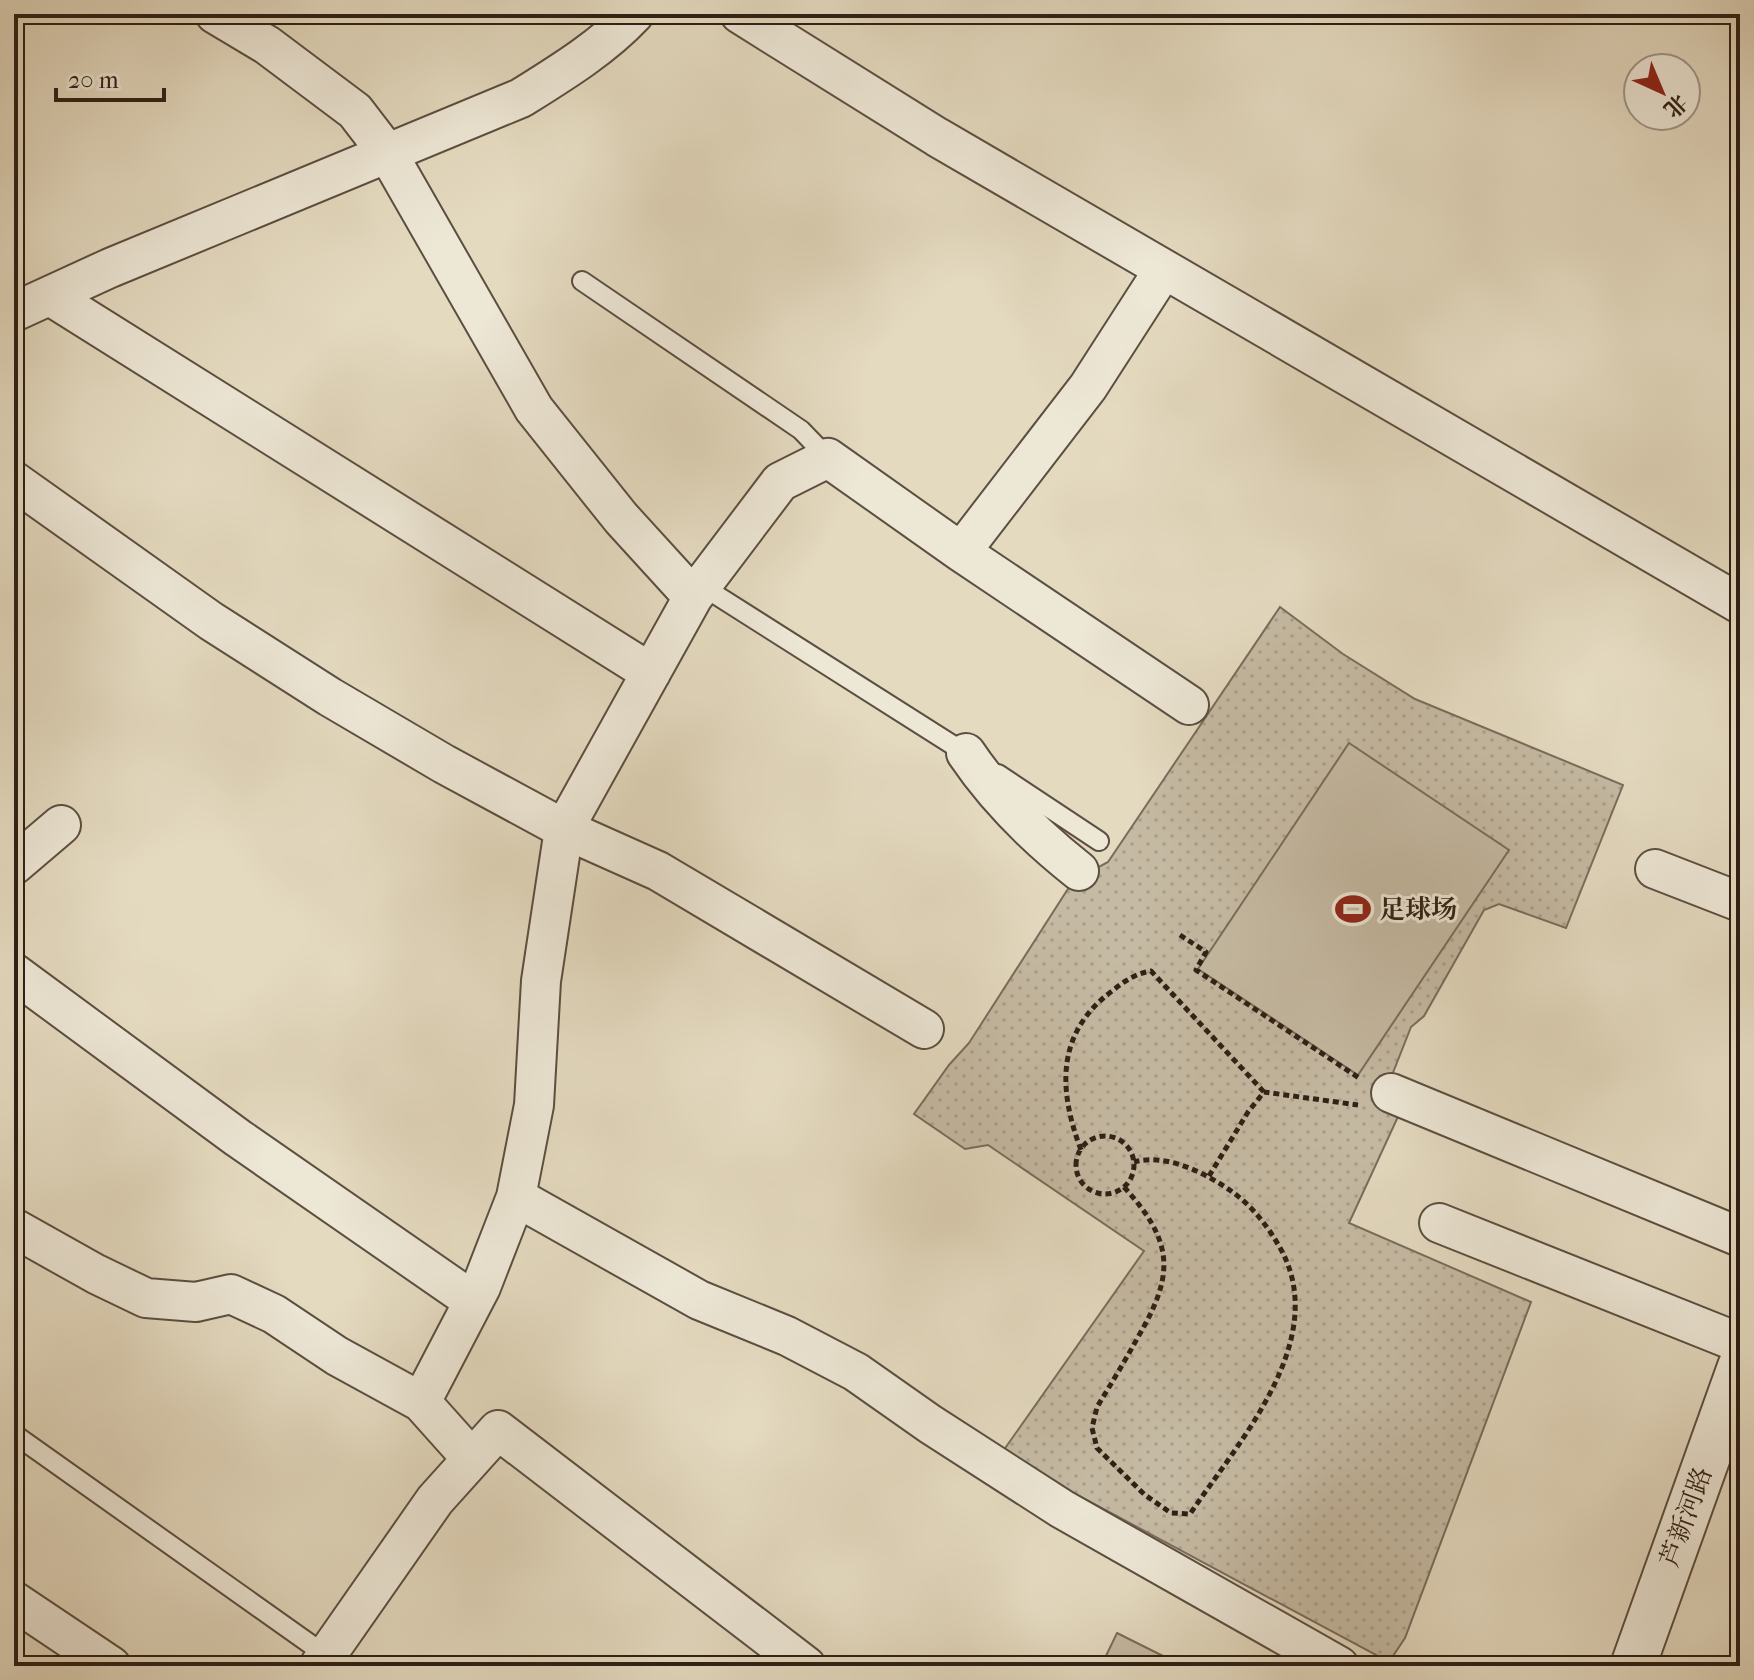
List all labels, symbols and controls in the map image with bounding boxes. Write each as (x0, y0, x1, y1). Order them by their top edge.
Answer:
scale bar (56, 52, 164, 102)
north arrow (1622, 52, 1702, 132)
text: 20 m (68, 66, 119, 94)
text: 北 (1658, 89, 1692, 123)
sports icon: 足球场 (1334, 890, 1372, 928)
place label: 足球场 (1379, 894, 1457, 925)
street label: 芦新河路 (1654, 1463, 1718, 1571)

